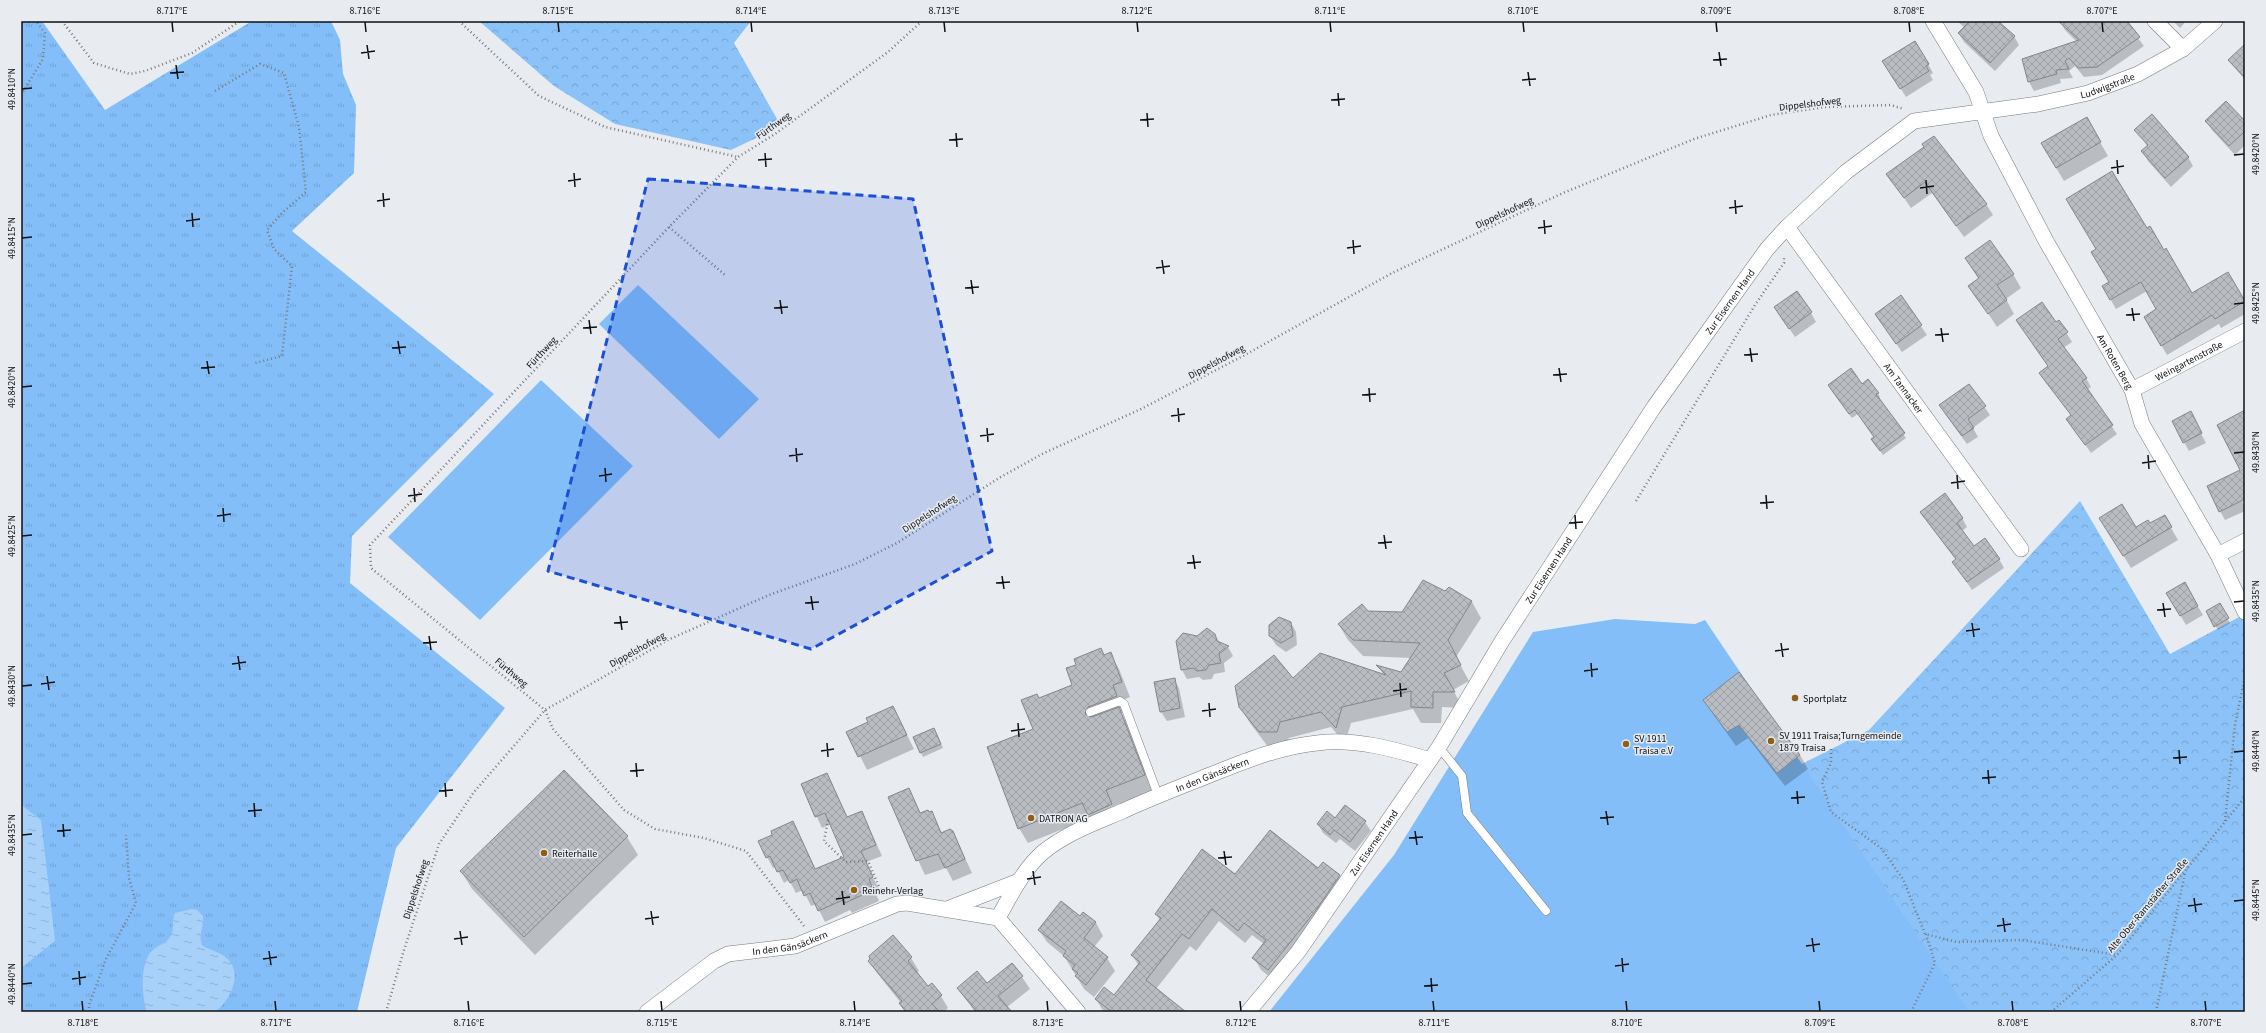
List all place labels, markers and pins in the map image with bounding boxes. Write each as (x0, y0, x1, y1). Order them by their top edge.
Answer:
place label: Sportplatz (1803, 692, 1847, 706)
marker: Sportplatz (1790, 693, 1800, 703)
place label: SV 1911 Traisa;Turngemeinde 1879 Traisa (1779, 729, 1902, 755)
place label: SV 1911 Traisa e.V (1634, 732, 1674, 758)
marker: SV 1911 Traisa;Turngemeinde 1879 Traisa (1766, 736, 1776, 746)
marker: SV 1911 Traisa e.V (1621, 739, 1631, 749)
place label: DATRON AG (1039, 812, 1088, 826)
marker: DATRON AG (1026, 813, 1036, 823)
place label: Reiterhalle (552, 847, 597, 861)
marker: Reiterhalle (539, 848, 549, 858)
place label: Reinehr-Verlag (862, 884, 923, 898)
marker: Reinehr-Verlag (849, 885, 859, 895)

